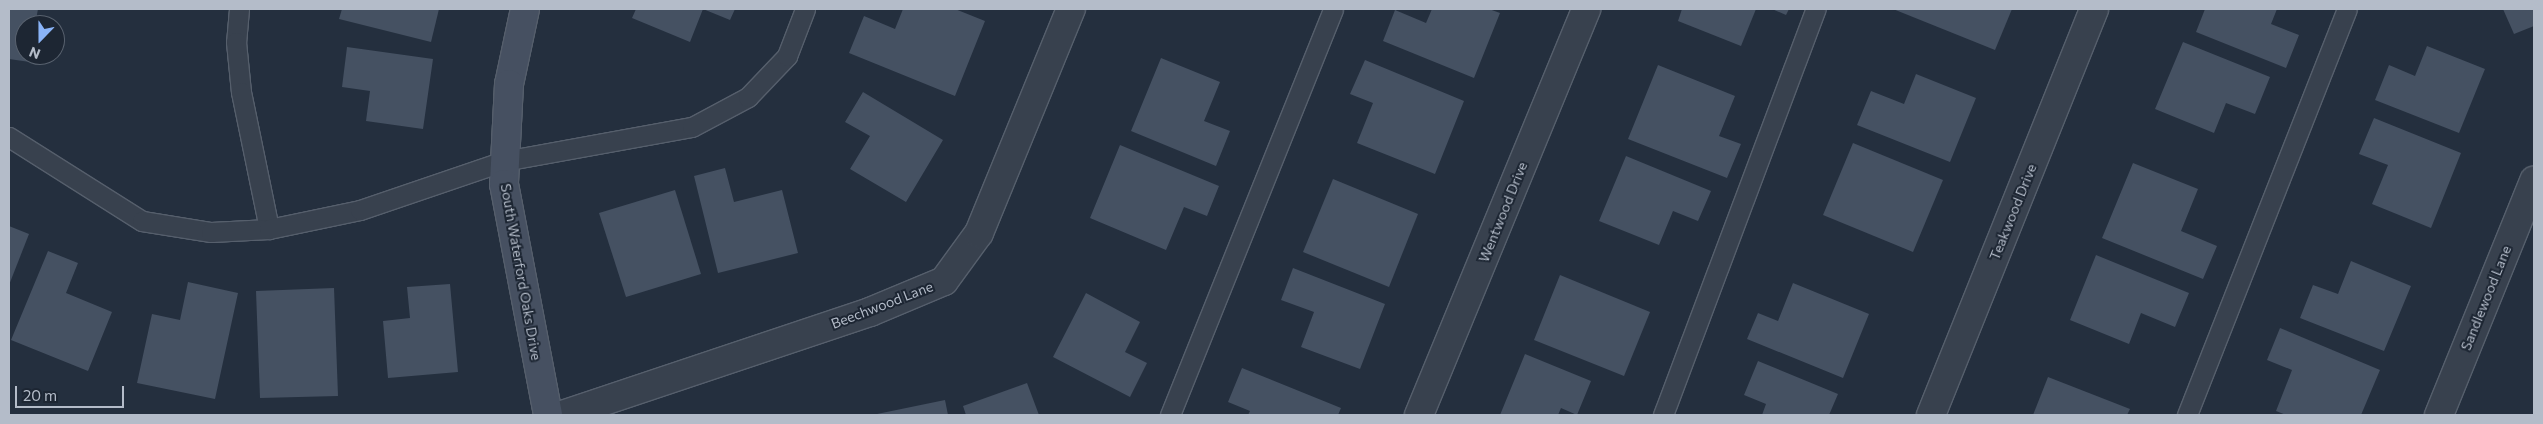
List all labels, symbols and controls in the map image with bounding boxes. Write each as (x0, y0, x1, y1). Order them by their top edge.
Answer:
north arrow (15, 15, 65, 65)
text: N (27, 44, 43, 63)
street label: Wentwood Drive (1475, 159, 1531, 265)
street label: Teakwood Drive (1986, 161, 2040, 263)
street label: South Waterford Oaks Drive (497, 182, 545, 362)
street label: Sandlewood Lane (2457, 243, 2515, 353)
street label: Beechwood Lane (829, 278, 935, 332)
scale bar (18, 376, 126, 408)
text: 20 m (23, 386, 57, 404)

